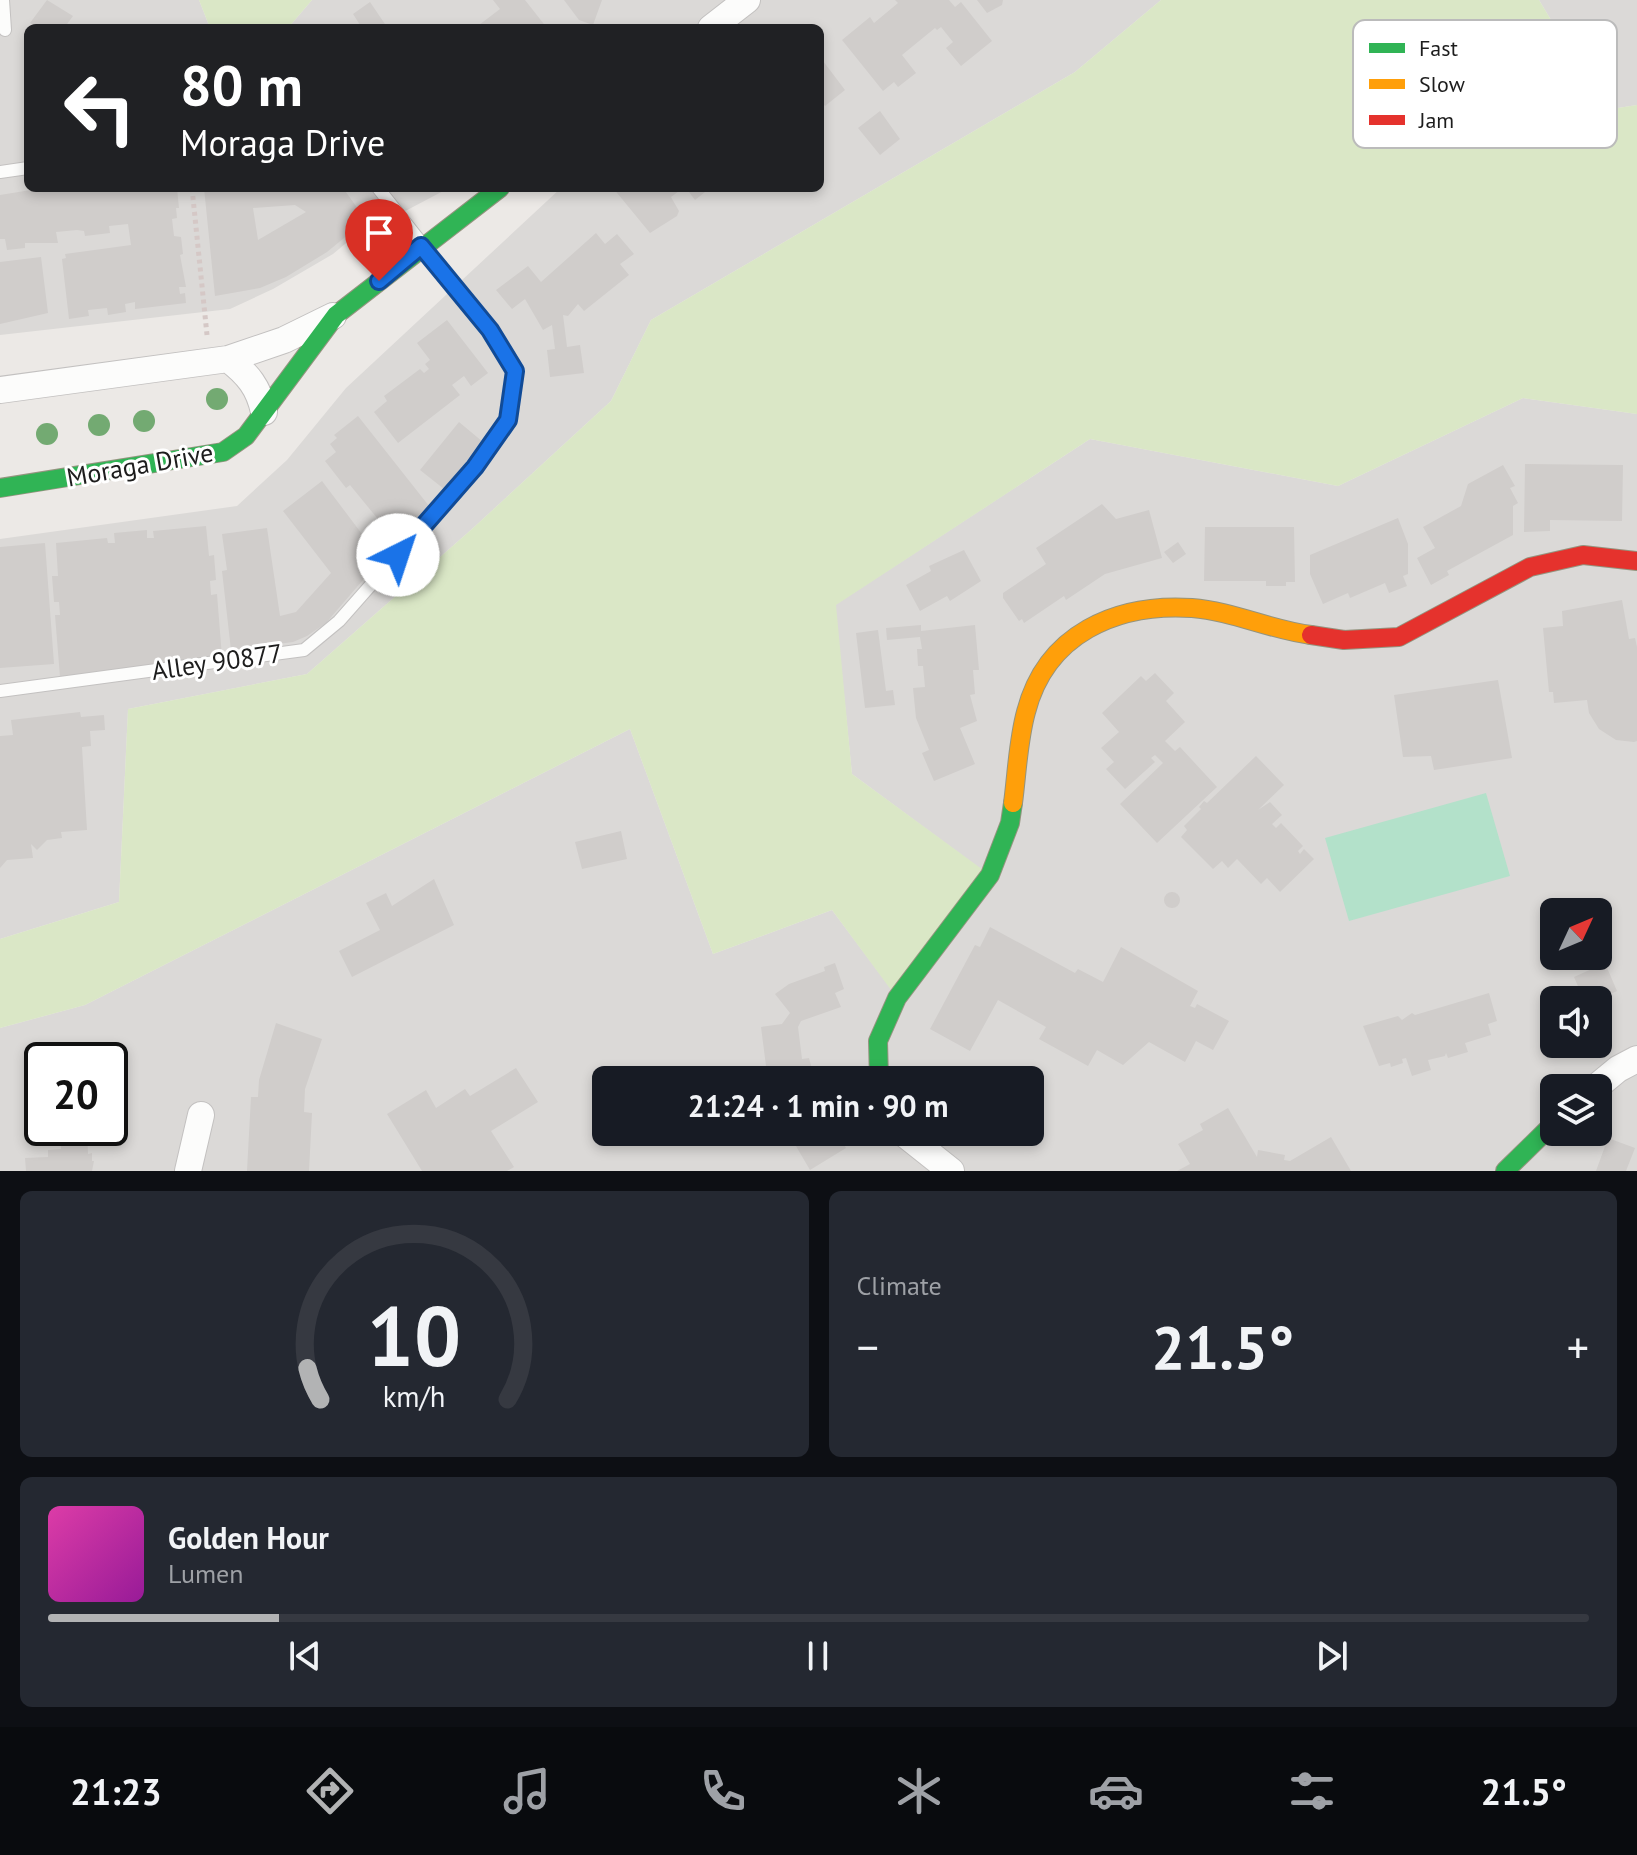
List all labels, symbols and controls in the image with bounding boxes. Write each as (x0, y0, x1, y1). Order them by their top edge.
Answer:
legend (1353, 20, 1617, 148)
text: Fast (1419, 34, 1459, 62)
text: 80 m (180, 49, 303, 121)
icon: left (48, 56, 152, 160)
text: Slow (1419, 70, 1465, 98)
text: Jam (1418, 106, 1454, 134)
text: Moraga Drive (180, 119, 385, 166)
pin (345, 199, 413, 281)
icon: arrive (357, 211, 401, 255)
street label: Moraga Drive (64, 435, 216, 494)
position arrow (356, 513, 440, 597)
street label: Alley 90877 (149, 636, 285, 687)
north arrow (1540, 898, 1612, 970)
map controls (1540, 898, 1612, 1146)
button: sound (1540, 986, 1612, 1058)
speed limit sign: 20 (24, 1042, 128, 1146)
button: layers (1540, 1074, 1612, 1146)
text: 21:24 · 1 min · 90 m (688, 1086, 948, 1125)
text: Climate (857, 1269, 942, 1302)
text: 10 (367, 1281, 461, 1389)
text: 21.5° (1151, 1308, 1294, 1386)
text: − (857, 1318, 879, 1375)
text: + (1567, 1318, 1589, 1375)
text: km/h (383, 1378, 446, 1415)
text: Golden Hour (168, 1518, 329, 1557)
text: Lumen (168, 1557, 243, 1590)
icon: previous (283, 1634, 327, 1678)
icon: pause (796, 1634, 840, 1678)
icon: next (1310, 1634, 1354, 1678)
icon: directions (302, 1763, 358, 1819)
icon: music (499, 1763, 555, 1819)
icon: phone (695, 1763, 751, 1819)
icon: climate (891, 1763, 947, 1819)
icon: car (1088, 1763, 1144, 1819)
icon: filters (1284, 1763, 1340, 1819)
text: 21:23 (70, 1768, 162, 1815)
text: 21.5° (1481, 1768, 1567, 1815)

